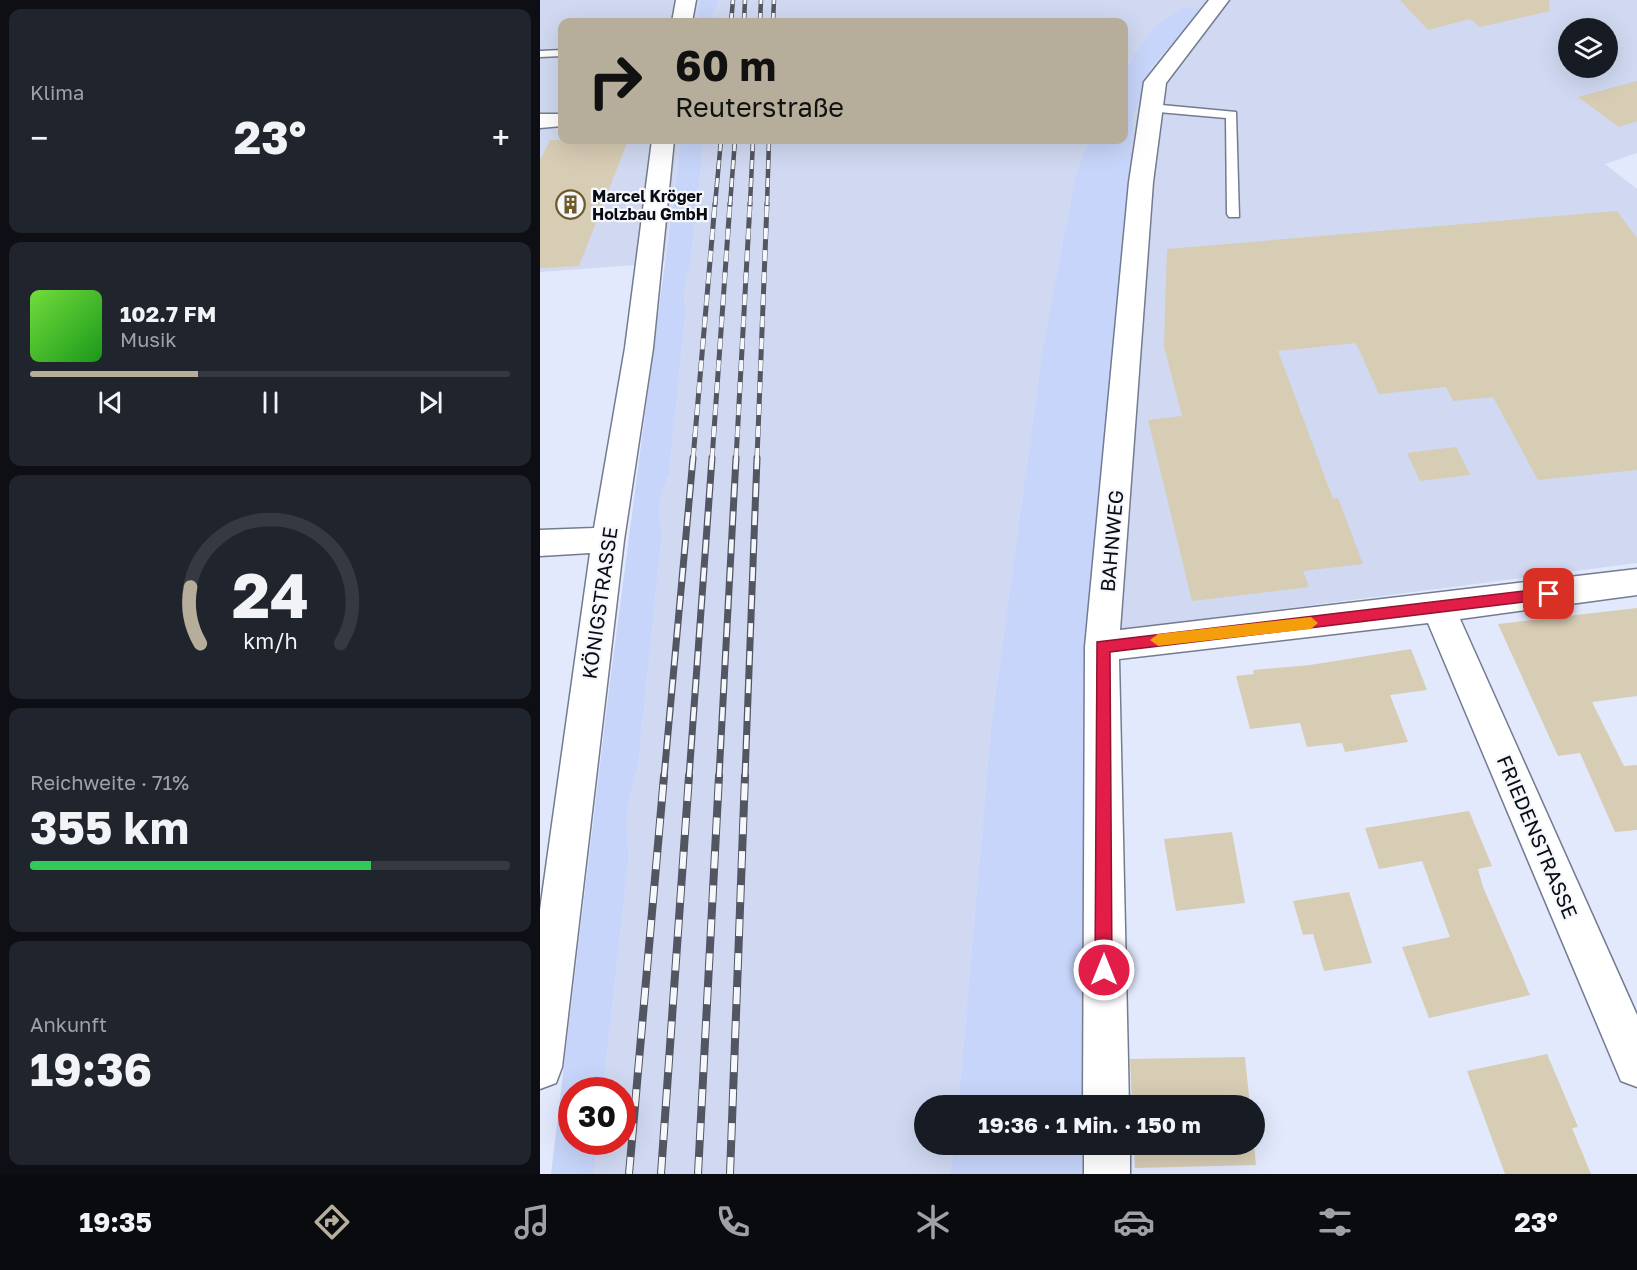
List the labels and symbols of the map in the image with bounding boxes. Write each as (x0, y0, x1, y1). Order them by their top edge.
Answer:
place label: Marcel Kröger Holzbau GmbH (592, 186, 708, 224)
building icon: Marcel Kröger Holzbau GmbH (555, 189, 587, 221)
street label: BAHNWEG (1095, 489, 1127, 593)
street label: KÖNIGSTRASSE (576, 525, 622, 680)
pin (1523, 568, 1574, 619)
street label: FRIEDENSTRASSE (1493, 751, 1583, 922)
position arrow (1072, 938, 1136, 1002)
speed limit sign: 30 (558, 1077, 636, 1155)

